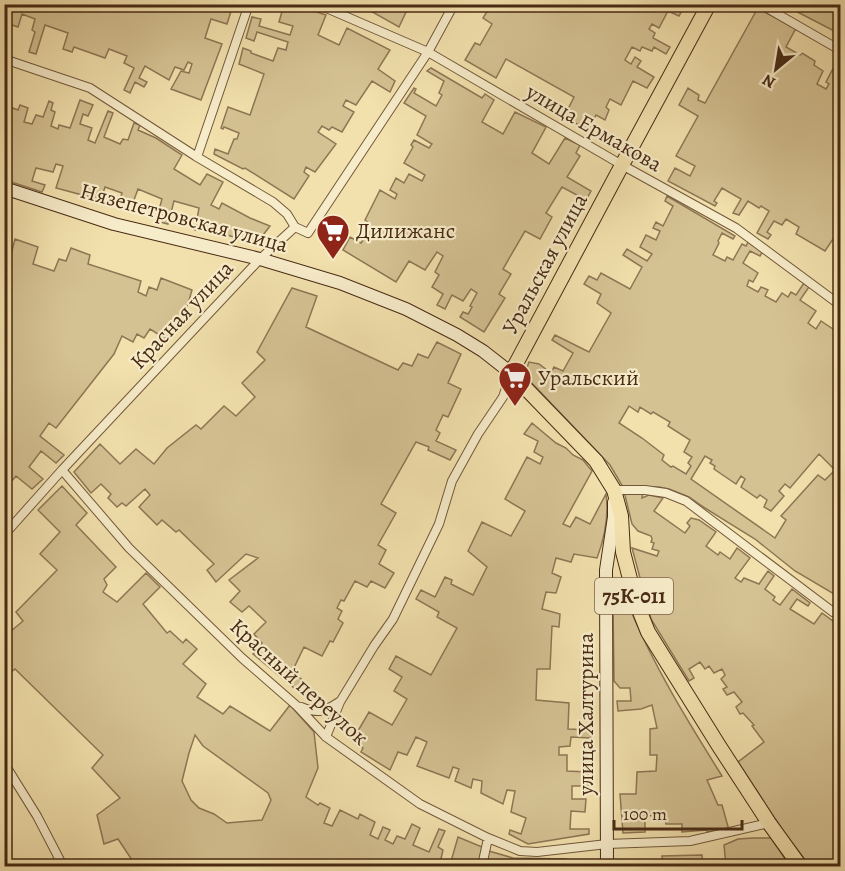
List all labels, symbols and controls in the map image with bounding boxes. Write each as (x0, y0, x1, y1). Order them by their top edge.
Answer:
north arrow (746, 39, 806, 99)
text: N (758, 69, 780, 94)
street label: улица Ермакова (520, 76, 668, 180)
street label: Нязепетровская улица (77, 176, 292, 260)
street label: Уральская улица (495, 187, 595, 340)
supermarket icon: Дилижанс (315, 213, 351, 260)
place label: Дилижанс (356, 216, 455, 246)
street label: Красная улица (124, 253, 241, 376)
supermarket icon: Уральский (497, 360, 533, 407)
place label: Уральский (538, 363, 639, 393)
road number: 75К-011 (595, 578, 673, 614)
street label: Красный переулок (223, 612, 375, 752)
street label: улица Халтурина (571, 632, 601, 796)
scale bar (614, 793, 742, 831)
text: 100 m (623, 802, 667, 826)

